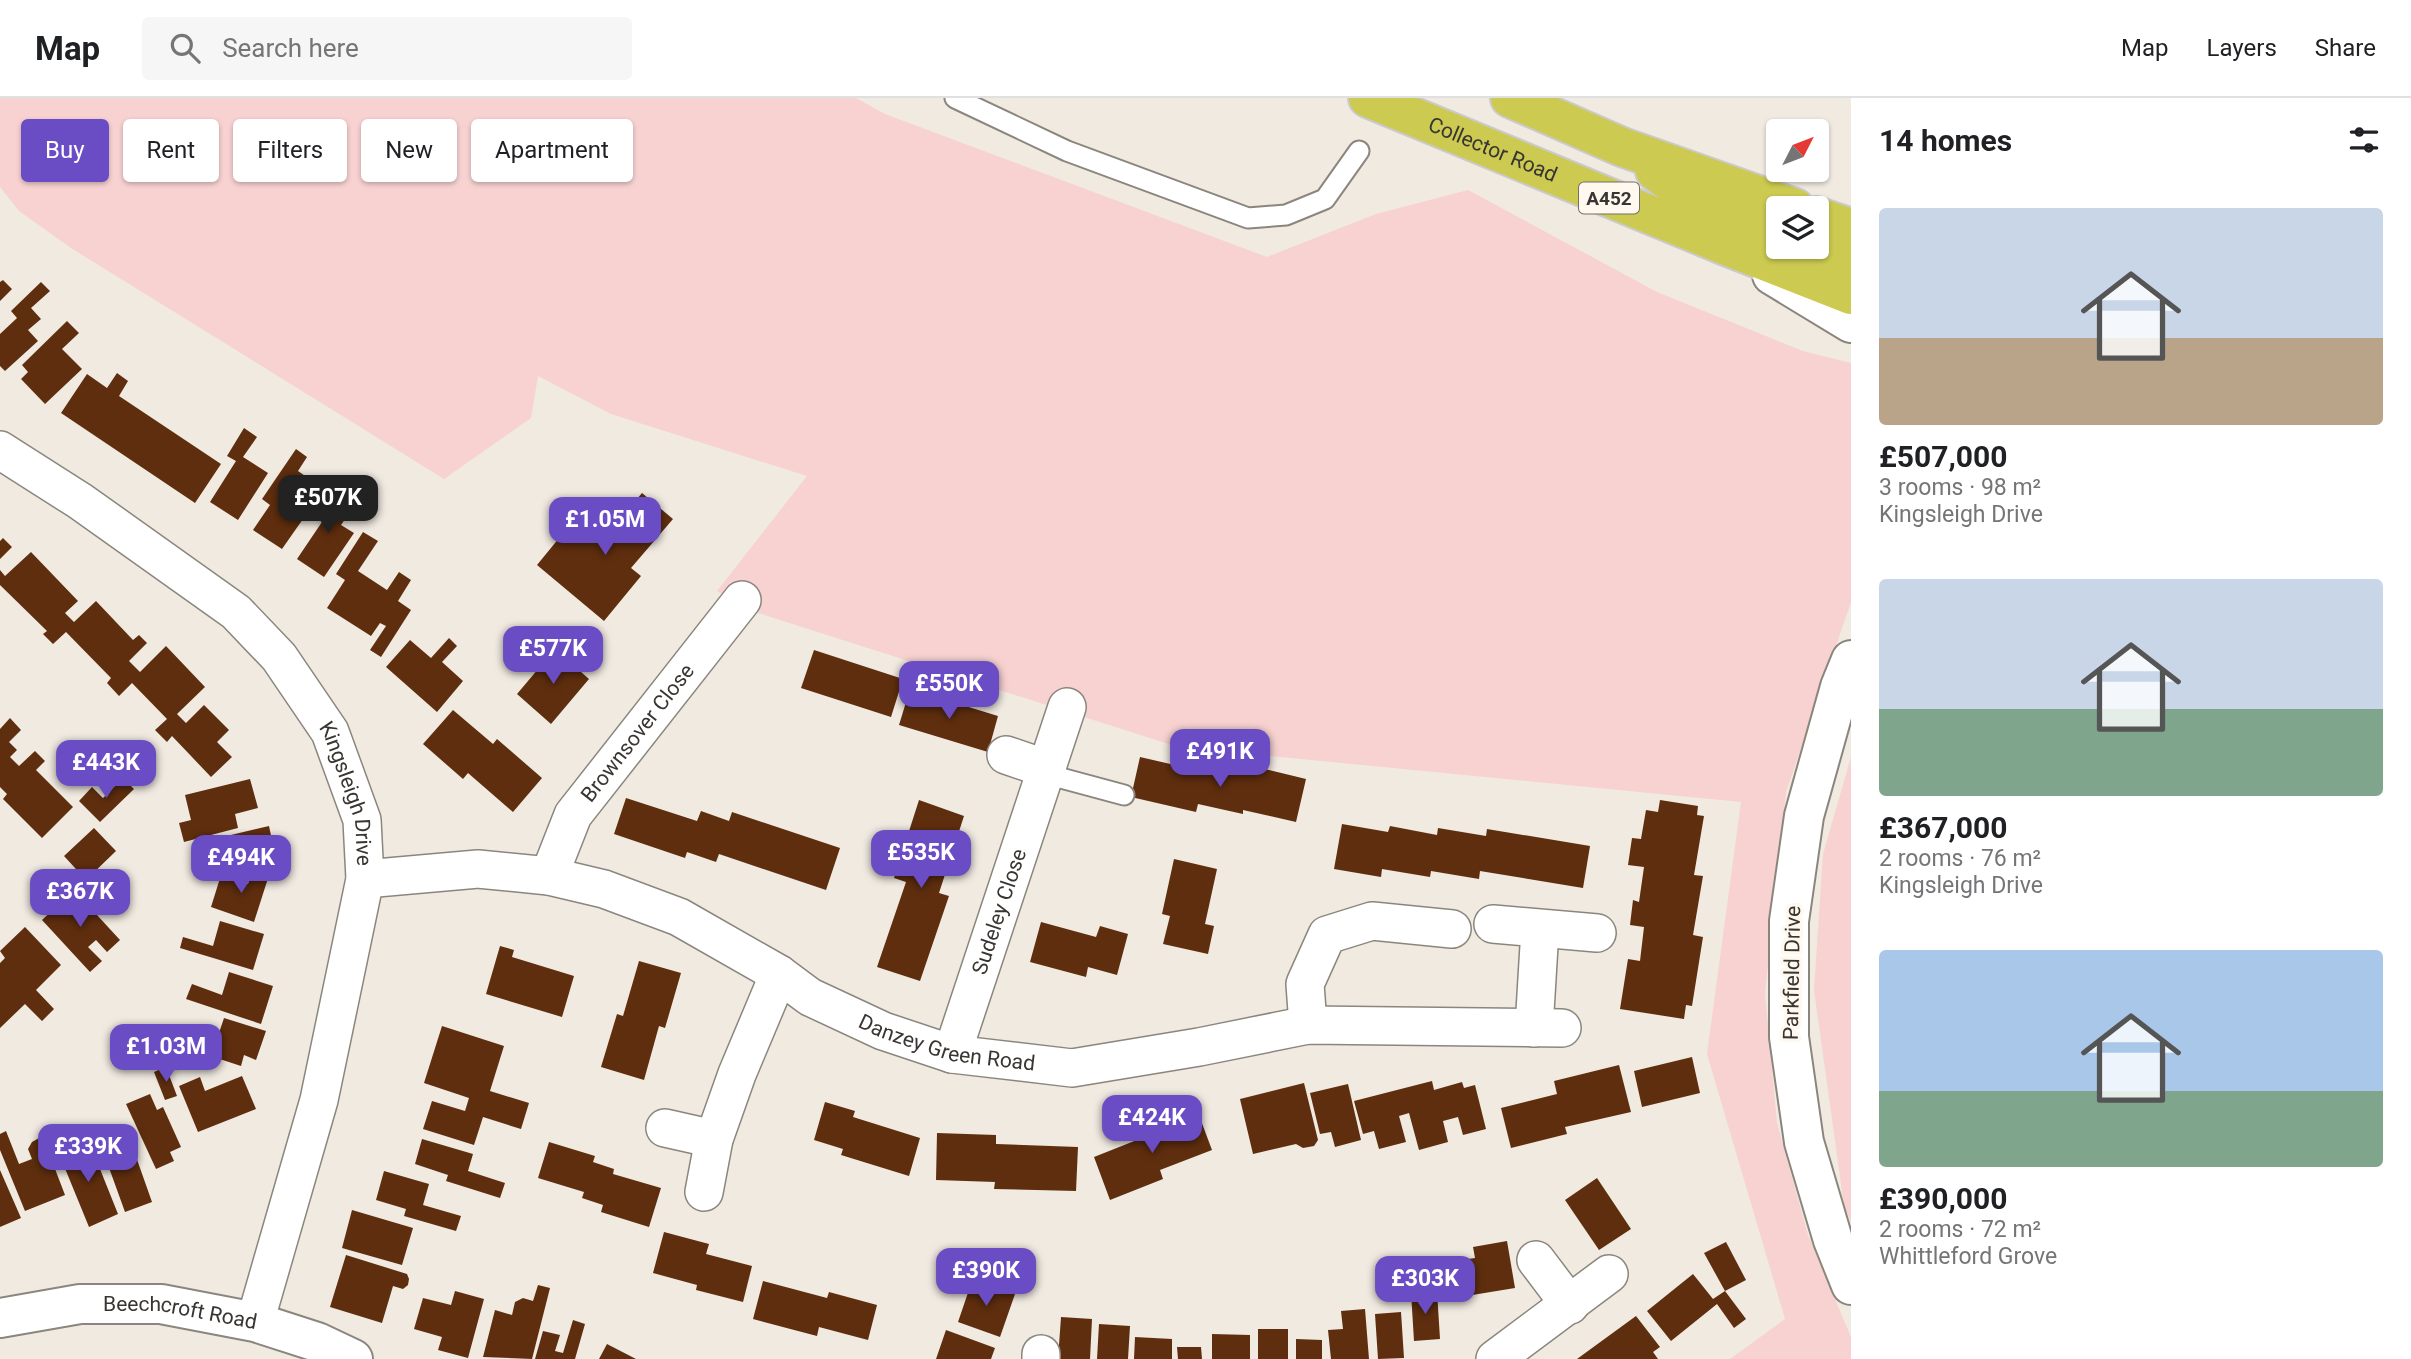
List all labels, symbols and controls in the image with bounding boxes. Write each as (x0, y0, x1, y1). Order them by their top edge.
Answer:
search box (142, 17, 632, 80)
text: Map (35, 29, 100, 68)
icon: search (166, 29, 204, 67)
text: Search here (222, 33, 359, 63)
text: Map (2121, 34, 2169, 62)
text: Layers (2207, 34, 2277, 62)
text: Share (2315, 34, 2376, 62)
street label: Collector Road (1425, 112, 1561, 187)
chip: Buy (21, 119, 109, 182)
chip: Rent (123, 119, 219, 182)
chip: Filters (233, 119, 347, 182)
chip: New (361, 119, 457, 182)
chip: Apartment (471, 119, 633, 182)
north arrow (1766, 119, 1829, 182)
map controls (1766, 119, 1829, 259)
icon: filters (2345, 121, 2383, 159)
text: 14 homes (1879, 123, 2012, 158)
road number: A452 (1579, 183, 1639, 214)
button: layers (1766, 196, 1829, 259)
icon: home (2068, 253, 2194, 379)
text: £507,000 (1879, 439, 2007, 474)
text: 3 rooms · 98 m² (1879, 474, 2041, 501)
pin: £507K (279, 476, 377, 535)
text: £507K (294, 484, 362, 511)
pin: £1.05M (548, 498, 662, 557)
text: Kingsleigh Drive (1879, 501, 2043, 528)
text: £1.05M (565, 506, 645, 533)
icon: home (2068, 624, 2194, 750)
pin: £577K (504, 626, 602, 686)
text: £577K (519, 635, 587, 662)
street label: Brownsover Close (576, 659, 699, 806)
pin: £550K (900, 662, 998, 721)
text: £550K (915, 670, 983, 697)
street label: Kingsleigh Drive (314, 717, 376, 866)
pin: £491K (1171, 730, 1269, 789)
text: £491K (1186, 738, 1254, 765)
pin: £443K (57, 740, 155, 800)
text: £443K (72, 749, 140, 776)
text: £367,000 (1879, 810, 2007, 845)
pin: £535K (872, 830, 970, 890)
pin: £494K (192, 836, 290, 895)
text: £535K (887, 839, 955, 866)
text: £494K (207, 844, 275, 871)
text: 2 rooms · 76 m² (1879, 845, 2041, 872)
street label: Sudeley Close (967, 846, 1031, 978)
pin: £367K (31, 870, 129, 929)
text: Kingsleigh Drive (1879, 872, 2043, 899)
text: £367K (46, 878, 114, 905)
street label: Parkfield Drive (1779, 906, 1805, 1040)
icon: home (2068, 995, 2194, 1121)
street label: Danzey Green Road (855, 1009, 1036, 1076)
pin: £1.03M (109, 1024, 223, 1084)
text: £1.03M (126, 1033, 206, 1060)
pin: £424K (1103, 1096, 1201, 1155)
text: £424K (1118, 1104, 1186, 1131)
pin: £339K (39, 1124, 137, 1184)
text: £339K (54, 1133, 122, 1160)
text: £390,000 (1879, 1181, 2007, 1216)
text: 2 rooms · 72 m² (1879, 1216, 2041, 1243)
text: Whittleford Grove (1879, 1243, 2057, 1270)
pin: £390K (937, 1248, 1035, 1308)
pin: £303K (1376, 1256, 1474, 1316)
text: £390K (952, 1257, 1020, 1284)
text: £303K (1391, 1265, 1459, 1292)
street label: Beechcroft Road (103, 1292, 259, 1334)

